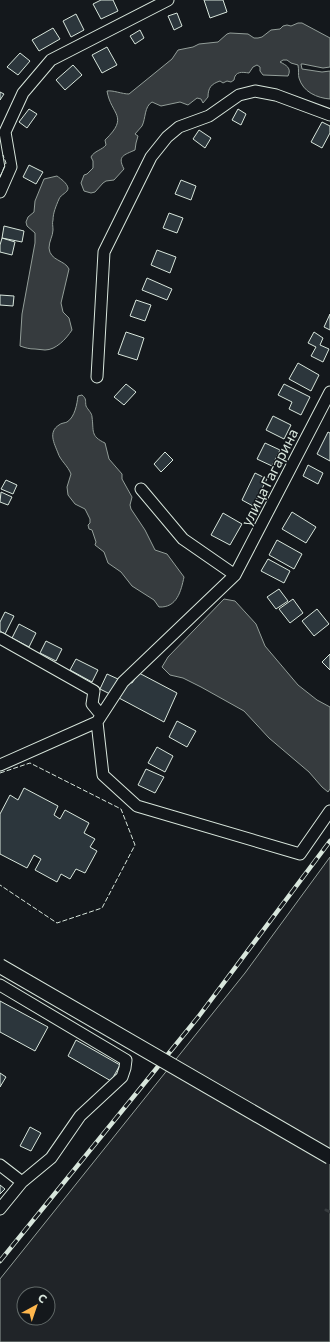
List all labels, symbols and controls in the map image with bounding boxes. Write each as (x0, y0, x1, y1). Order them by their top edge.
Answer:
street label: улица Гагарина (237, 425, 301, 529)
north arrow (16, 1286, 56, 1326)
text: С (36, 1291, 50, 1306)

